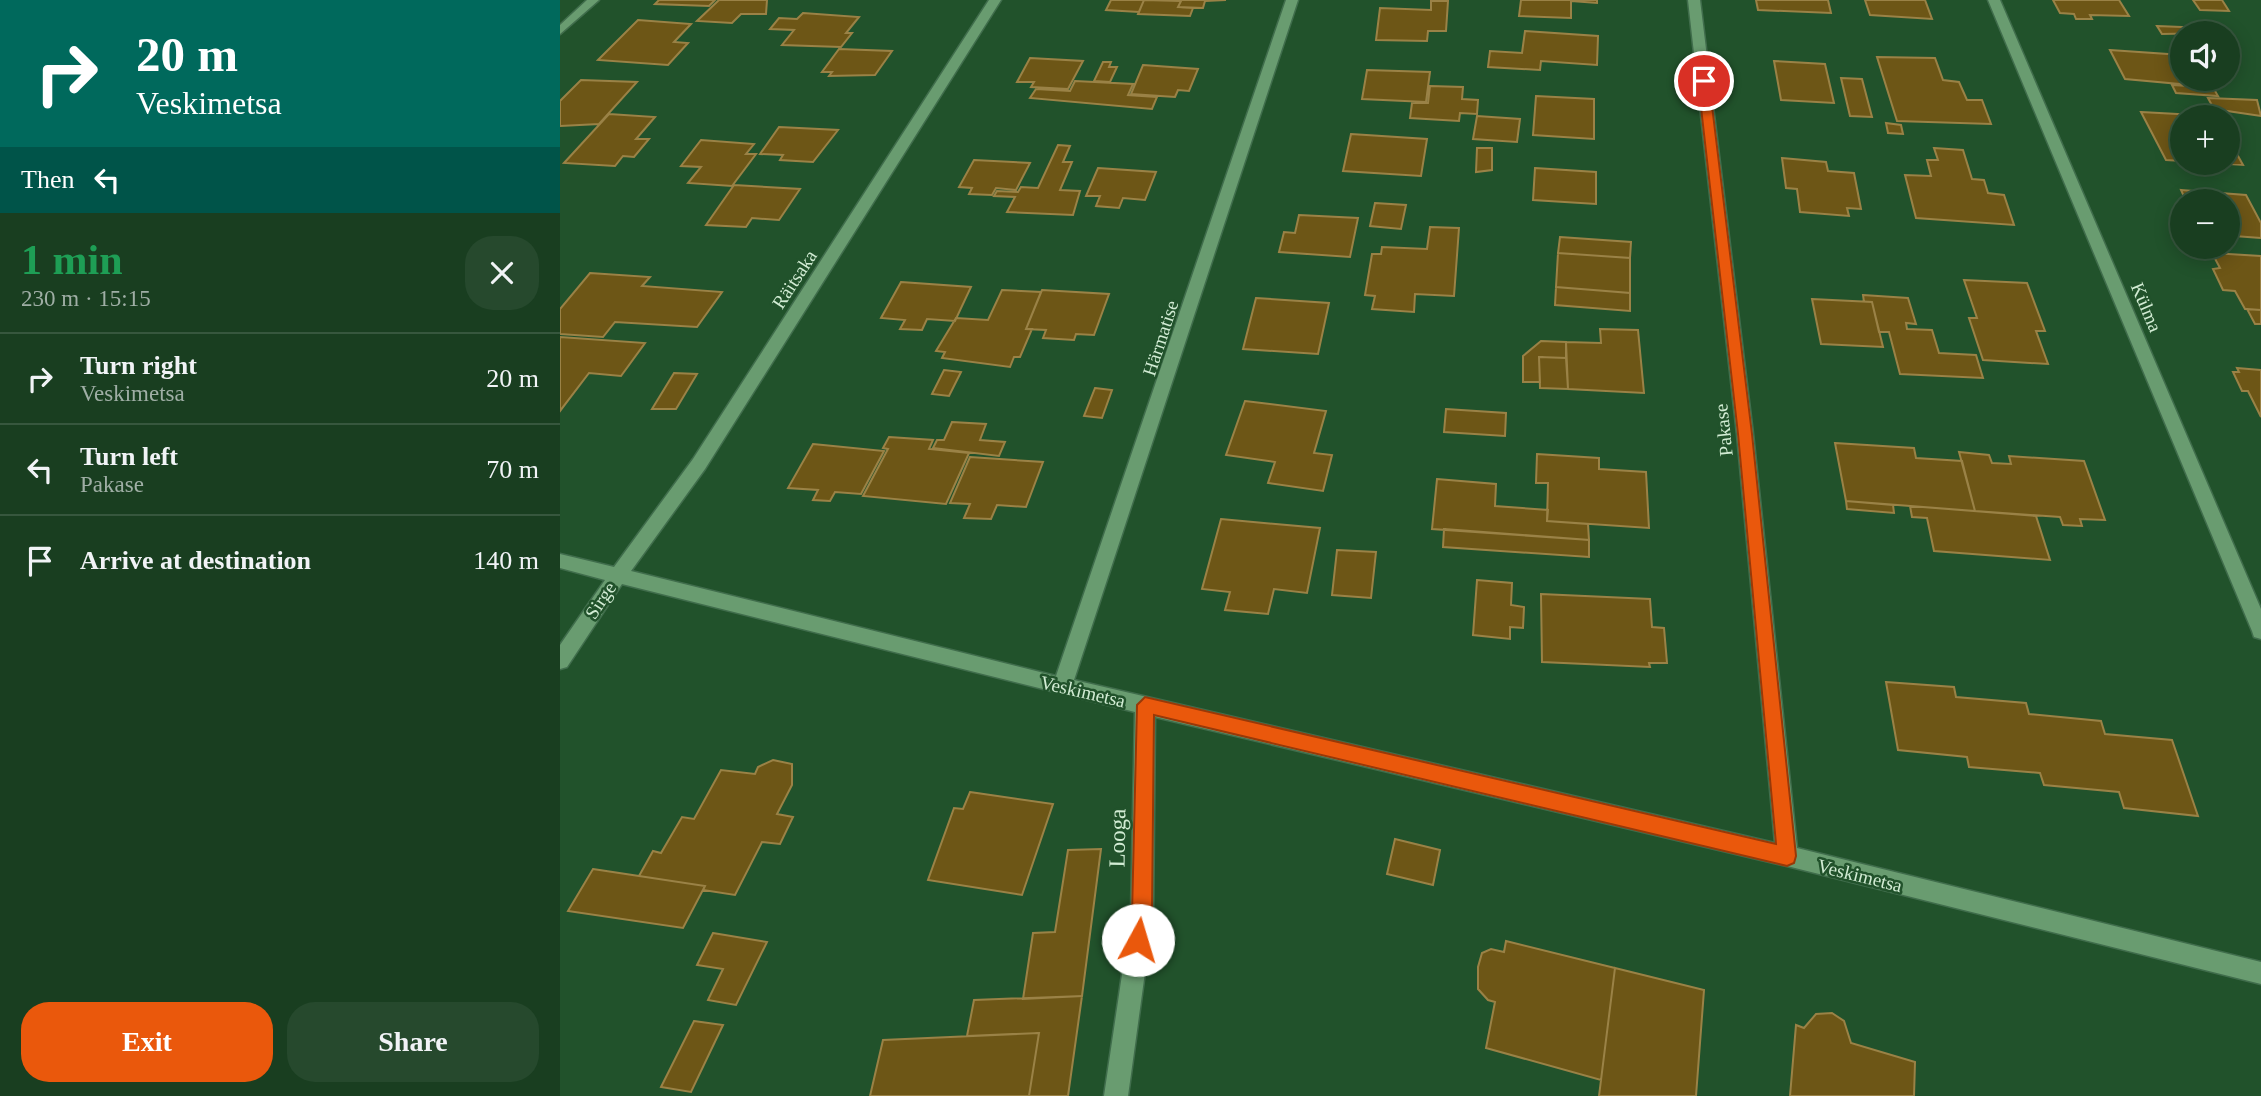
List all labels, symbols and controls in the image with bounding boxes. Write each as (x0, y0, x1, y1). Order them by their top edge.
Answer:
map controls (2170, 21, 2240, 259)
button: sound (2170, 21, 2240, 91)
text: 20 m (136, 27, 238, 82)
icon: right (21, 28, 112, 119)
pin (1674, 51, 1734, 111)
icon: arrive (1685, 62, 1723, 100)
text: Veskimetsa (136, 85, 282, 121)
button: + (2170, 105, 2240, 175)
icon: left (88, 161, 126, 199)
text: Then (21, 165, 74, 194)
button: − (2170, 189, 2240, 259)
button: close (465, 236, 539, 310)
text: 1 min (21, 237, 123, 283)
street label: Räitsaka (768, 246, 821, 312)
street label: Külma (2127, 279, 2167, 336)
text: 230 m · 15:15 (21, 286, 151, 311)
street label: Härmatise (1138, 298, 1183, 379)
text: Turn right (80, 351, 197, 380)
icon: right (21, 360, 59, 398)
text: 20 m (486, 364, 539, 393)
text: Veskimetsa (80, 381, 185, 406)
street label: Pakase (1710, 403, 1737, 457)
text: Turn left (80, 442, 178, 471)
icon: left (21, 451, 59, 489)
text: 70 m (486, 455, 539, 484)
text: Pakase (80, 472, 144, 497)
icon: arrive (21, 542, 59, 580)
text: Arrive at destination (80, 546, 311, 575)
text: 140 m (473, 546, 539, 575)
street label: Sirge (581, 578, 620, 623)
street label: Veskimetsa (1038, 672, 1128, 712)
street label: Looga (1104, 808, 1131, 868)
street label: Veskimetsa (1815, 855, 1905, 896)
position arrow (1101, 903, 1175, 977)
button: Exit (21, 1002, 273, 1082)
button: Share (287, 1002, 539, 1082)

